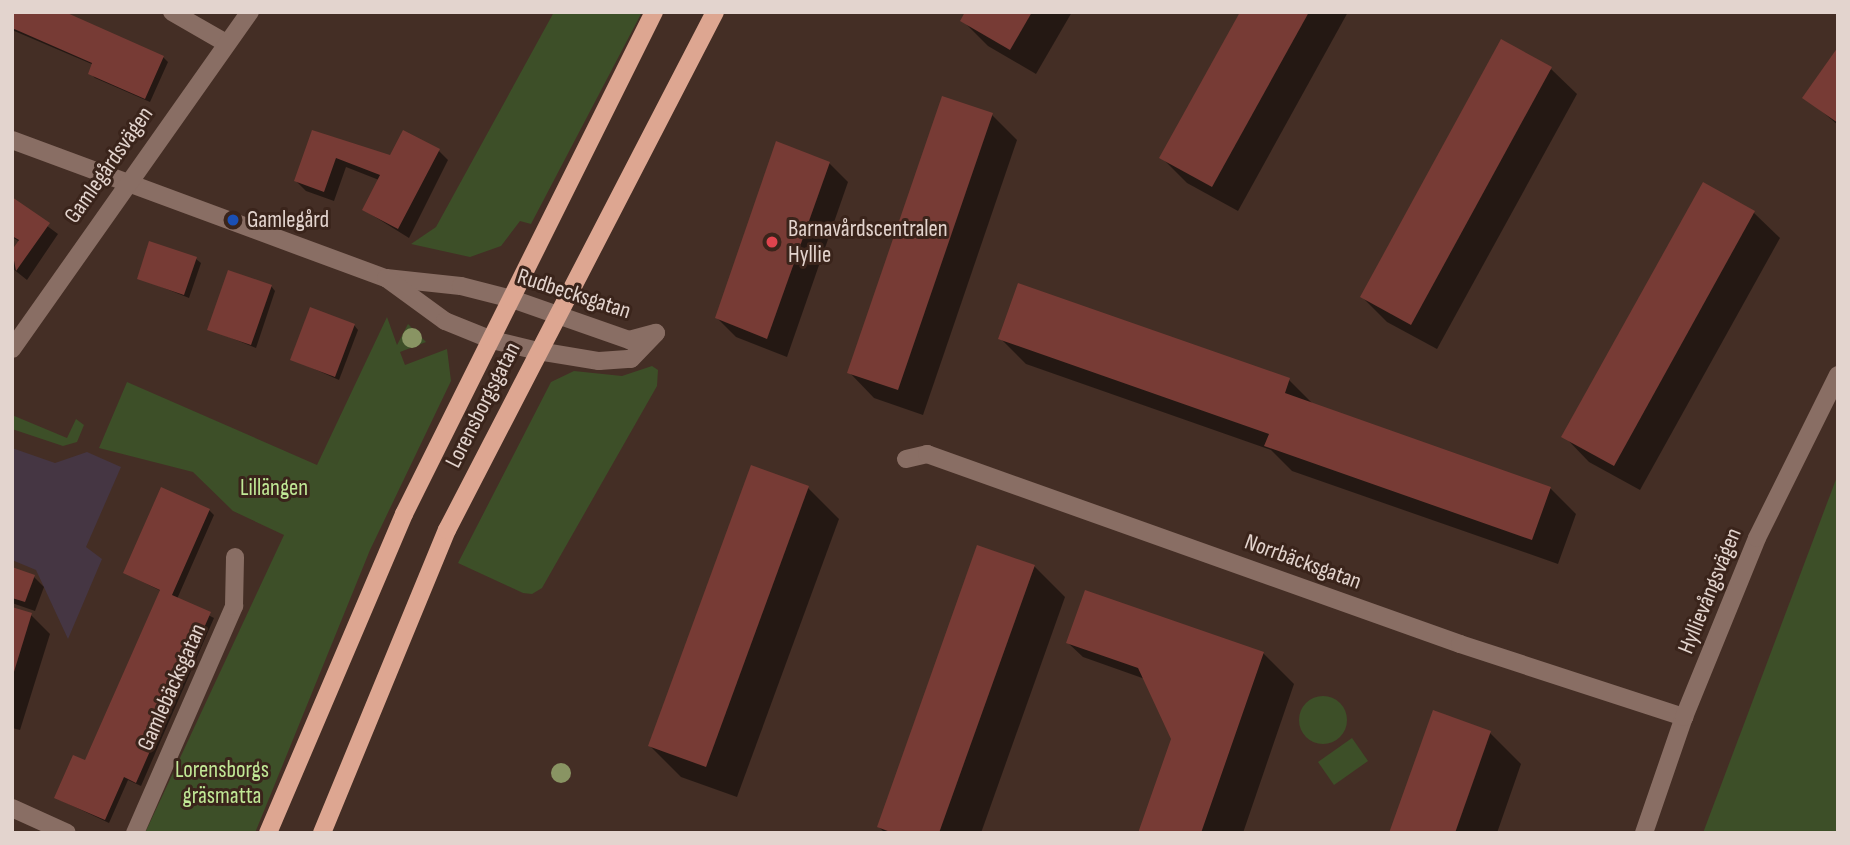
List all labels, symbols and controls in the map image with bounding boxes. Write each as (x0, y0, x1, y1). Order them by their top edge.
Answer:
street label: Gamlegårdsvägen (59, 101, 159, 229)
place label: Gamlegård (247, 206, 329, 234)
marker: Gamlegård (225, 212, 241, 228)
place label: Barnavårdscentralen Hyllie (788, 215, 948, 269)
marker: Barnavårdscentralen Hyllie (762, 232, 782, 252)
street label: Rudbecksgatan (514, 263, 634, 325)
street label: Lorensborgsgatan (440, 338, 526, 472)
park label: Lillängen (240, 474, 308, 502)
street label: Hyllievångsvägen (1672, 524, 1748, 658)
street label: Norrbäcksgatan (1241, 528, 1365, 596)
street label: Gamlebäcksgatan (132, 619, 212, 755)
park label: Lorensborgs gräsmatta (175, 756, 269, 810)

